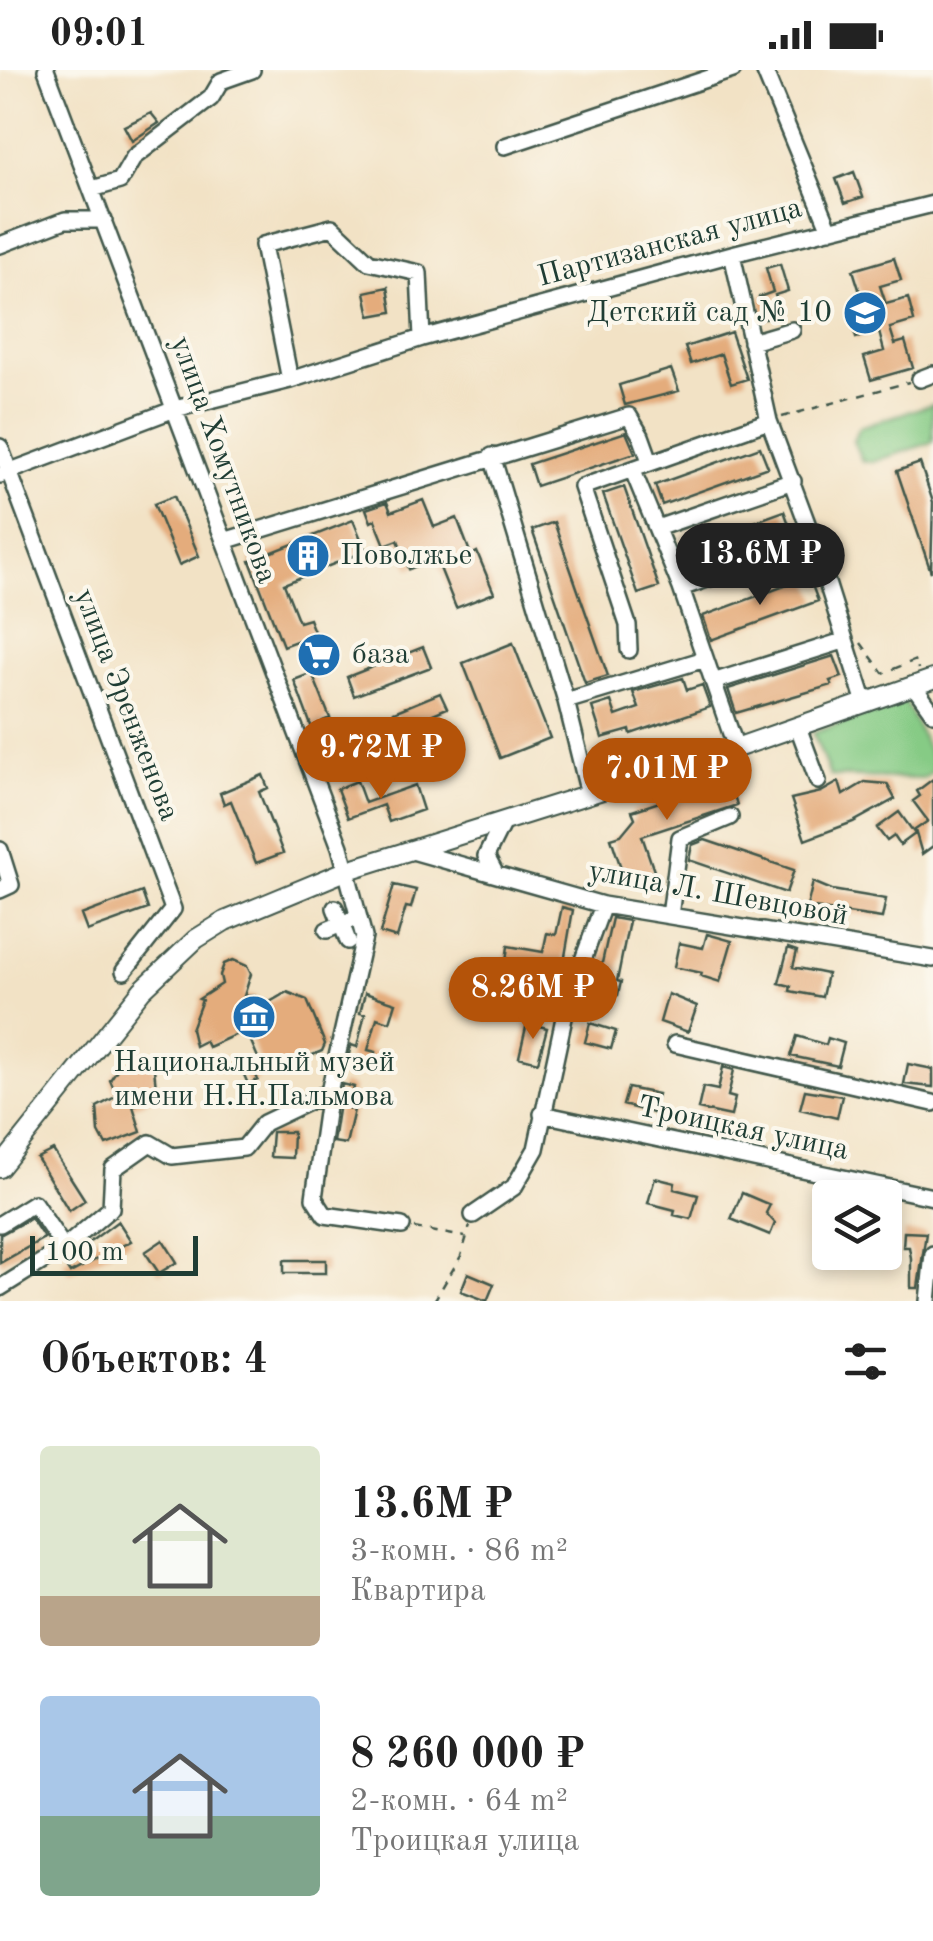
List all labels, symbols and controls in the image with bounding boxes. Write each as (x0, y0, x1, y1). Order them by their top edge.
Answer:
text: 09:01 (50, 16, 149, 54)
street label: Партизанская улица (535, 193, 806, 293)
school or university icon: Детский сад № 10 (842, 290, 888, 336)
place label: Детский сад № 10 (587, 298, 832, 328)
street label: улица Хомутникова (164, 332, 282, 588)
pin: 13.6M ₽ (668, 523, 852, 608)
building icon: Поволжье (285, 533, 331, 579)
text: 13.6M ₽ (698, 539, 822, 571)
place label: Поволжье (340, 541, 472, 571)
street label: улица Эренженова (68, 585, 184, 825)
supermarket icon: база (296, 632, 342, 678)
place label: база (352, 640, 410, 670)
pin: 9.72M ₽ (289, 717, 473, 802)
text: 9.72M ₽ (319, 733, 443, 765)
pin: 7.01M ₽ (575, 738, 759, 823)
text: 7.01M ₽ (605, 754, 729, 786)
street label: улица Л. Шевцовой (586, 856, 850, 932)
pin: 8.26M ₽ (441, 957, 625, 1042)
text: 8.26M ₽ (471, 973, 595, 1005)
museum icon: Национальный музей имени Н.Н.Пальмова (231, 994, 277, 1040)
place label: Национальный музей имени Н.Н.Пальмова (113, 1048, 395, 1112)
street label: Троицкая улица (635, 1092, 851, 1166)
map controls (812, 1180, 902, 1270)
button: layers (812, 1180, 902, 1270)
scale bar (30, 1231, 198, 1276)
text: 100 m (45, 1239, 124, 1267)
icon: filters (838, 1334, 893, 1389)
text: Объектов: 4 (40, 1340, 268, 1382)
text: 13.6M ₽ (350, 1485, 513, 1527)
icon: home (120, 1486, 240, 1606)
text: 3-комн. · 86 m² (350, 1536, 568, 1568)
text: Квартира (350, 1576, 486, 1608)
text: 8 260 000 ₽ (350, 1735, 585, 1777)
icon: home (120, 1736, 240, 1856)
text: 2-комн. · 64 m² (350, 1786, 568, 1818)
text: Троицкая улица (350, 1826, 579, 1858)

